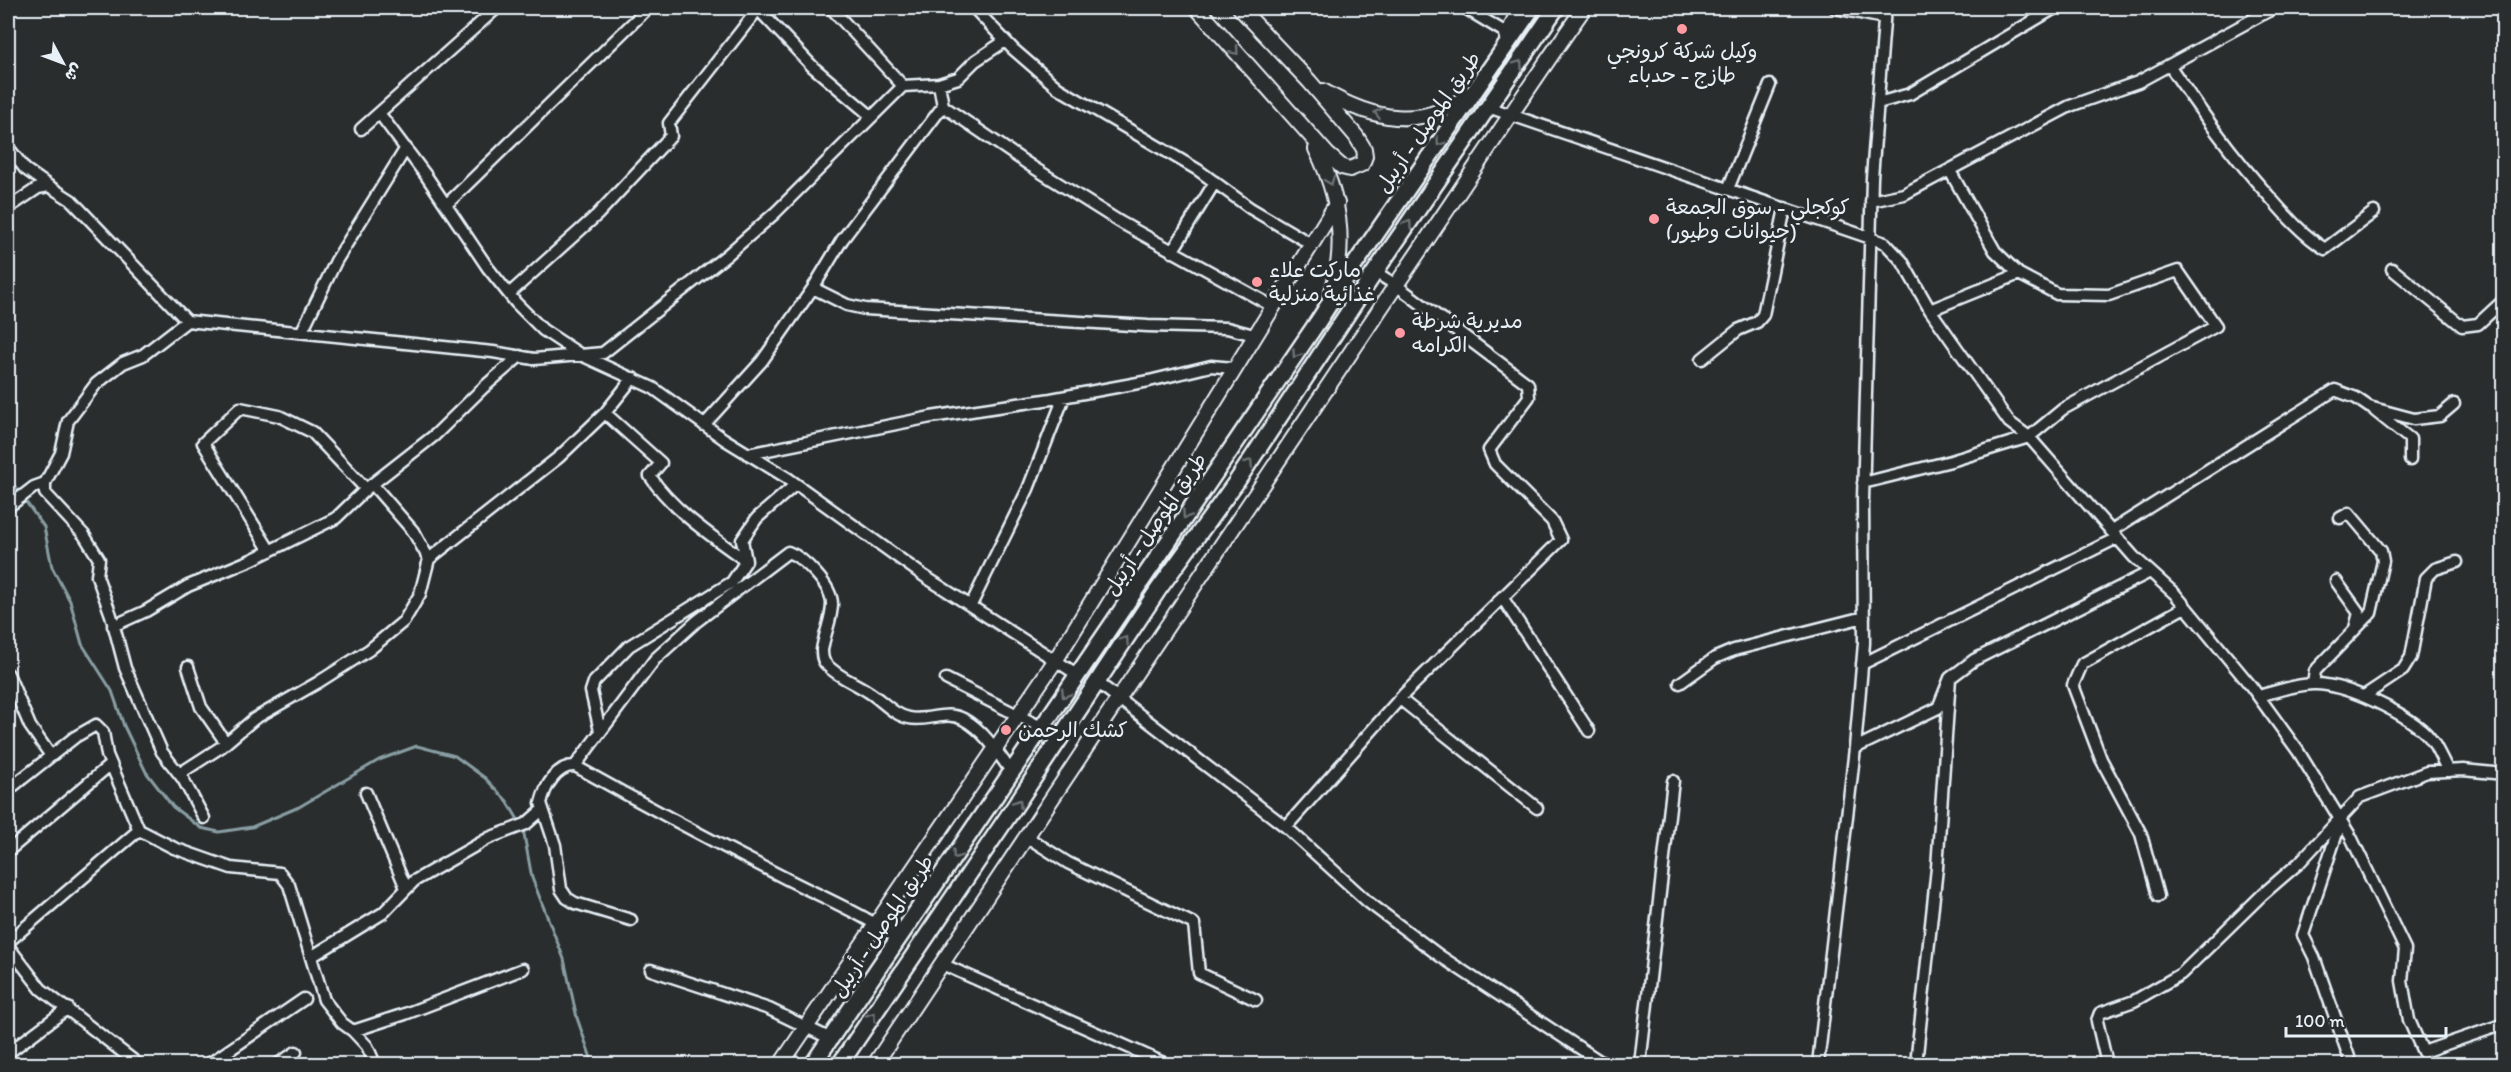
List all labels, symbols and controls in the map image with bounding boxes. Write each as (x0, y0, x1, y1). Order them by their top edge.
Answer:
marker: وكيل شركة كرونجي طازج - حدباء (1675, 22, 1689, 36)
north arrow (33, 33, 93, 93)
place label: وكيل شركة كرونجي طازج - حدباء (1607, 38, 1757, 89)
one-way arrow (1228, 45, 1239, 55)
street label: طريق الموصل - أربيل (1370, 46, 1486, 198)
text: ش (61, 60, 87, 85)
one-way arrow (1512, 60, 1523, 71)
one-way arrow (1374, 107, 1384, 120)
one-way arrow (1436, 136, 1447, 147)
one-way arrow (1323, 175, 1335, 186)
place label: كوكجلي - سوق الجمعة (حيوانات وطيور) (1666, 194, 1850, 244)
marker: كوكجلي - سوق الجمعة (حيوانات وطيور) (1647, 212, 1661, 226)
one-way arrow (1401, 220, 1412, 231)
place label: ماركت علاء غذائية منزلية (1269, 257, 1375, 306)
marker: ماركت علاء غذائية منزلية (1250, 275, 1264, 289)
place label: مديرية شرطة الكرامه (1412, 308, 1523, 357)
marker: مديرية شرطة الكرامه (1393, 326, 1407, 340)
one-way arrow (1292, 347, 1303, 358)
street label: طريق الموصل - أربيل (1098, 448, 1212, 600)
one-way arrow (1242, 459, 1253, 470)
one-way arrow (1182, 509, 1193, 520)
one-way arrow (1118, 636, 1129, 647)
one-way arrow (1061, 687, 1072, 698)
place label: كشك الرحمن (1018, 717, 1128, 742)
marker: كشك الرحمن (999, 723, 1013, 737)
one-way arrow (1010, 799, 1022, 809)
one-way arrow (952, 849, 963, 860)
street label: طريق الموصل - أربيل (825, 850, 939, 1002)
scale bar (2286, 1000, 2446, 1038)
text: 100 m (2295, 1010, 2345, 1032)
one-way arrow (865, 1012, 876, 1023)

